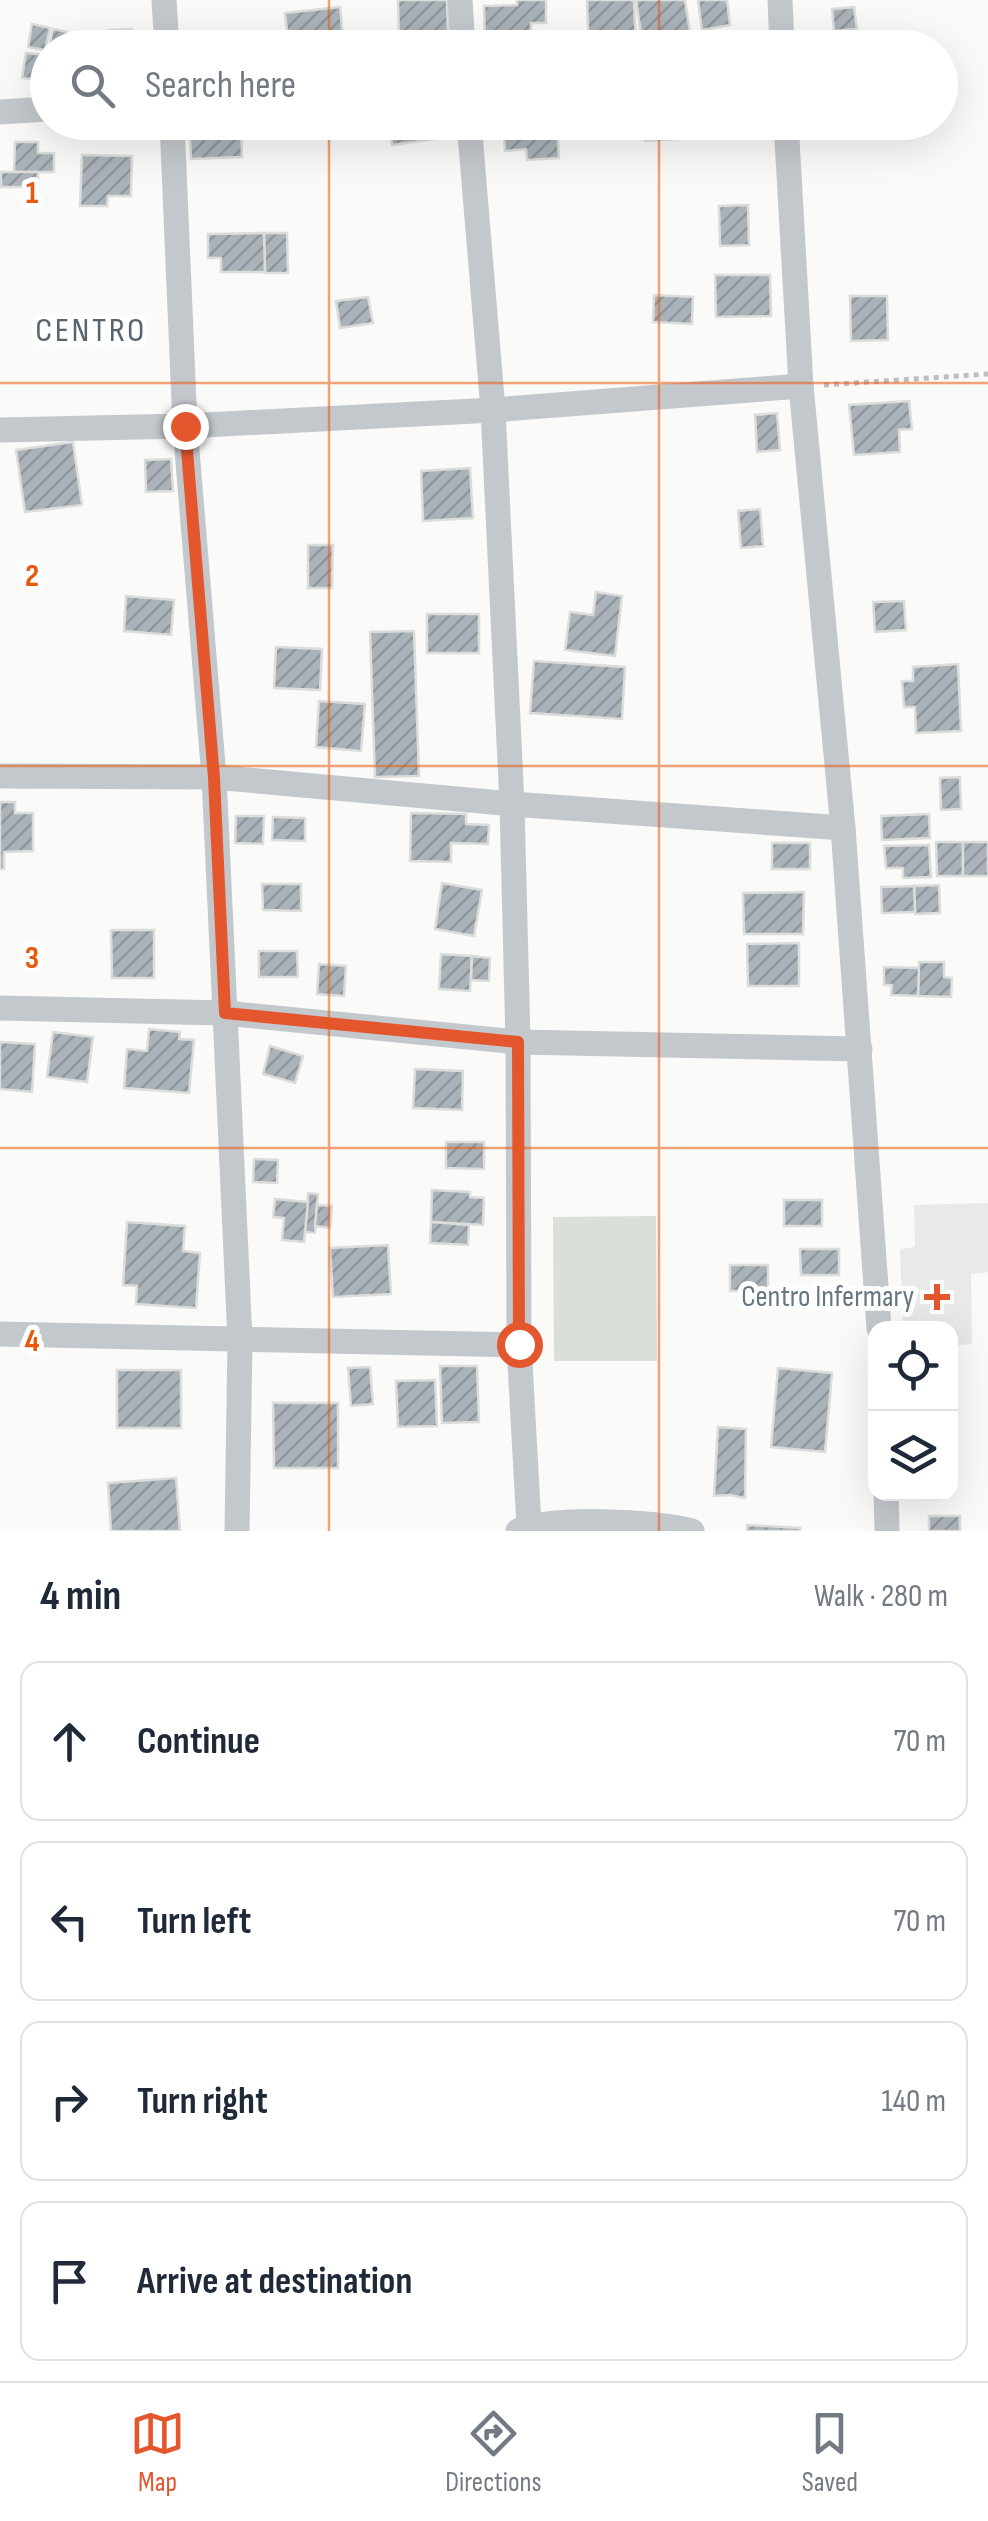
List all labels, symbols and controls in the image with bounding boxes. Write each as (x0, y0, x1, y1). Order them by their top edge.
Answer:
search box (30, 30, 958, 140)
icon: search (65, 58, 120, 113)
text: Search here (145, 63, 296, 108)
text: 1 (26, 174, 39, 213)
district label: CENTRO (35, 309, 147, 352)
route end (163, 404, 209, 450)
text: 2 (25, 557, 39, 596)
text: 3 (25, 939, 39, 978)
place label: Centro Infermary (741, 1279, 914, 1315)
marker: Centro Infermary (924, 1284, 950, 1310)
map controls (868, 1321, 958, 1501)
button: locate (868, 1321, 958, 1411)
text: 4 (25, 1322, 40, 1361)
route start (497, 1322, 543, 1368)
button: layers (868, 1411, 958, 1501)
text: 4 min (40, 1571, 121, 1622)
text: Walk · 280 m (814, 1577, 948, 1616)
icon: ahead (42, 1714, 97, 1769)
text: Continue (137, 1719, 260, 1764)
text: 70 m (893, 1722, 946, 1761)
icon: left (42, 1894, 97, 1949)
text: Turn left (137, 1899, 251, 1944)
text: 70 m (893, 1902, 946, 1941)
icon: right (42, 2074, 97, 2129)
text: Turn right (137, 2079, 268, 2124)
text: 140 m (882, 2082, 946, 2121)
icon: arrive (42, 2254, 97, 2309)
text: Arrive at destination (137, 2259, 412, 2304)
tab: Map (130, 2406, 185, 2499)
tab: Directions (445, 2406, 542, 2499)
tab: Saved (802, 2406, 858, 2499)

